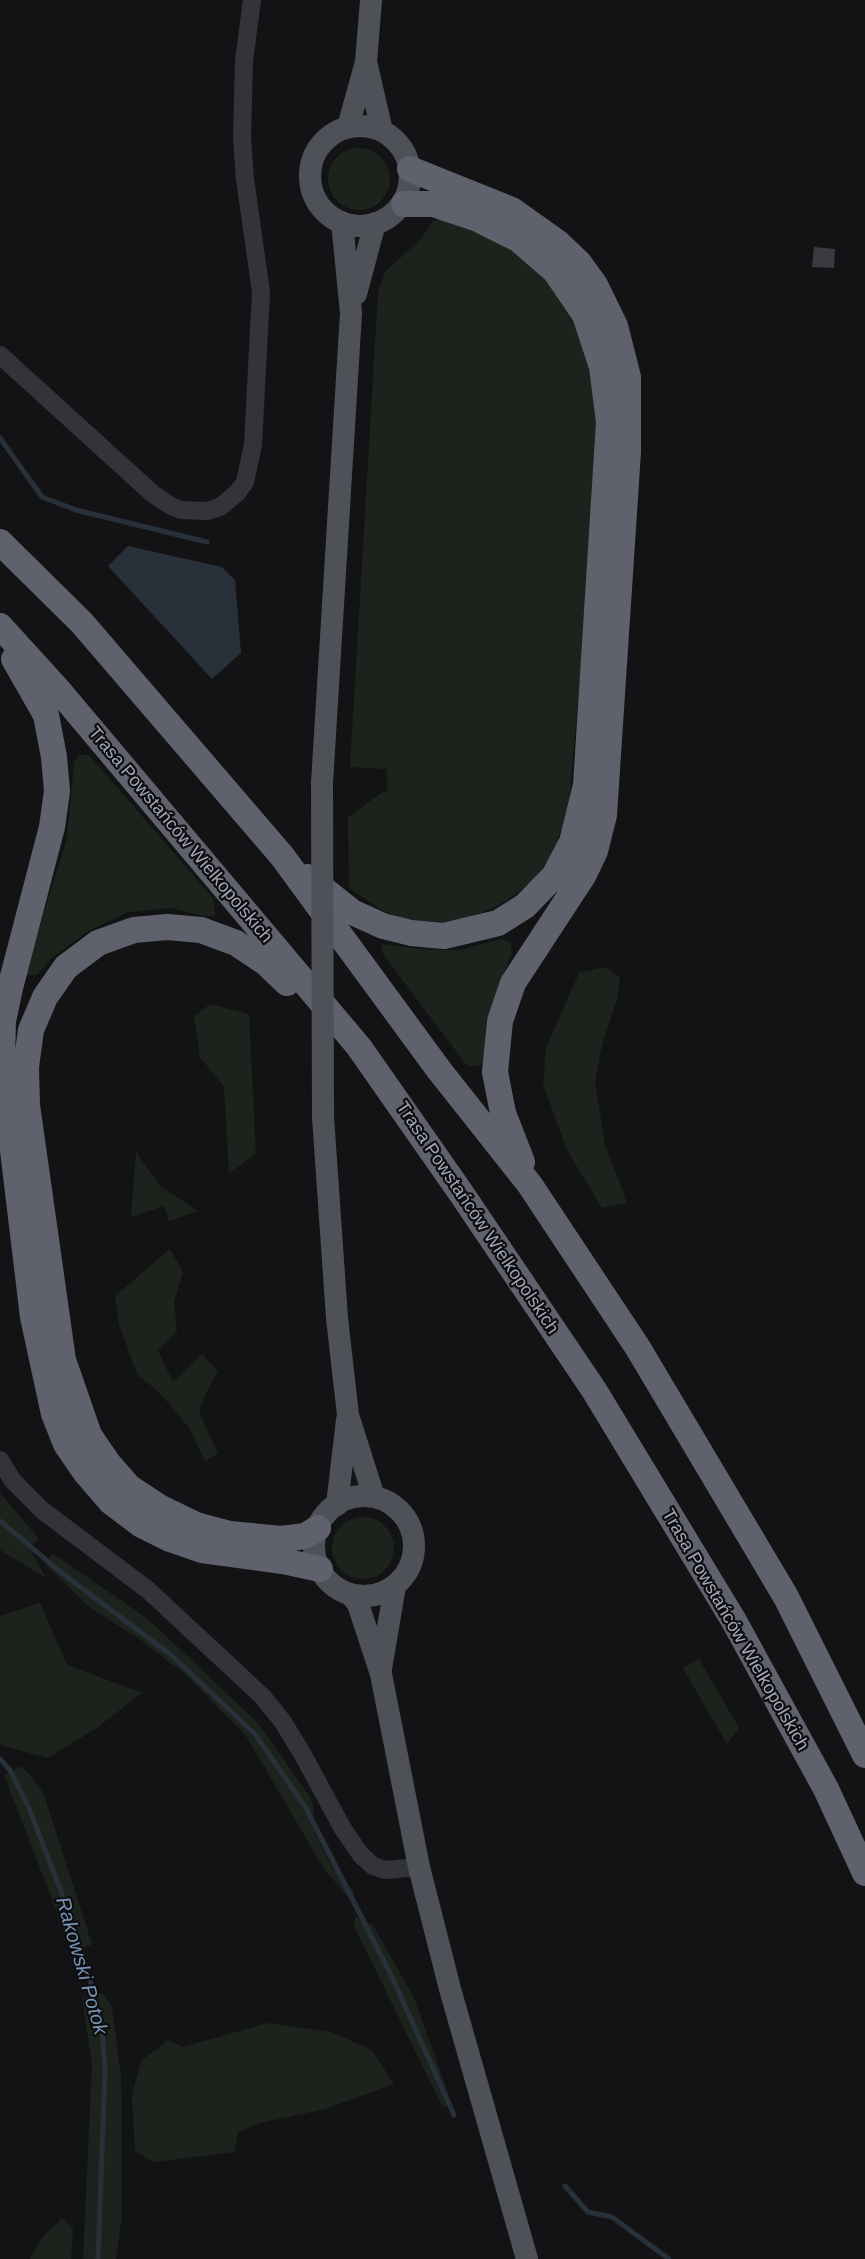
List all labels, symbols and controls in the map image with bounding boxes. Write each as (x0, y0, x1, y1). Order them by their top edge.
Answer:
street label: Trasa Powstańców Wielkopolskich (83, 723, 277, 947)
street label: Trasa Powstańców Wielkopolskich (391, 1098, 563, 1338)
street label: Trasa Powstańców Wielkopolskich (657, 1505, 813, 1755)
water label: Rakowski Potok (50, 1894, 112, 2038)

